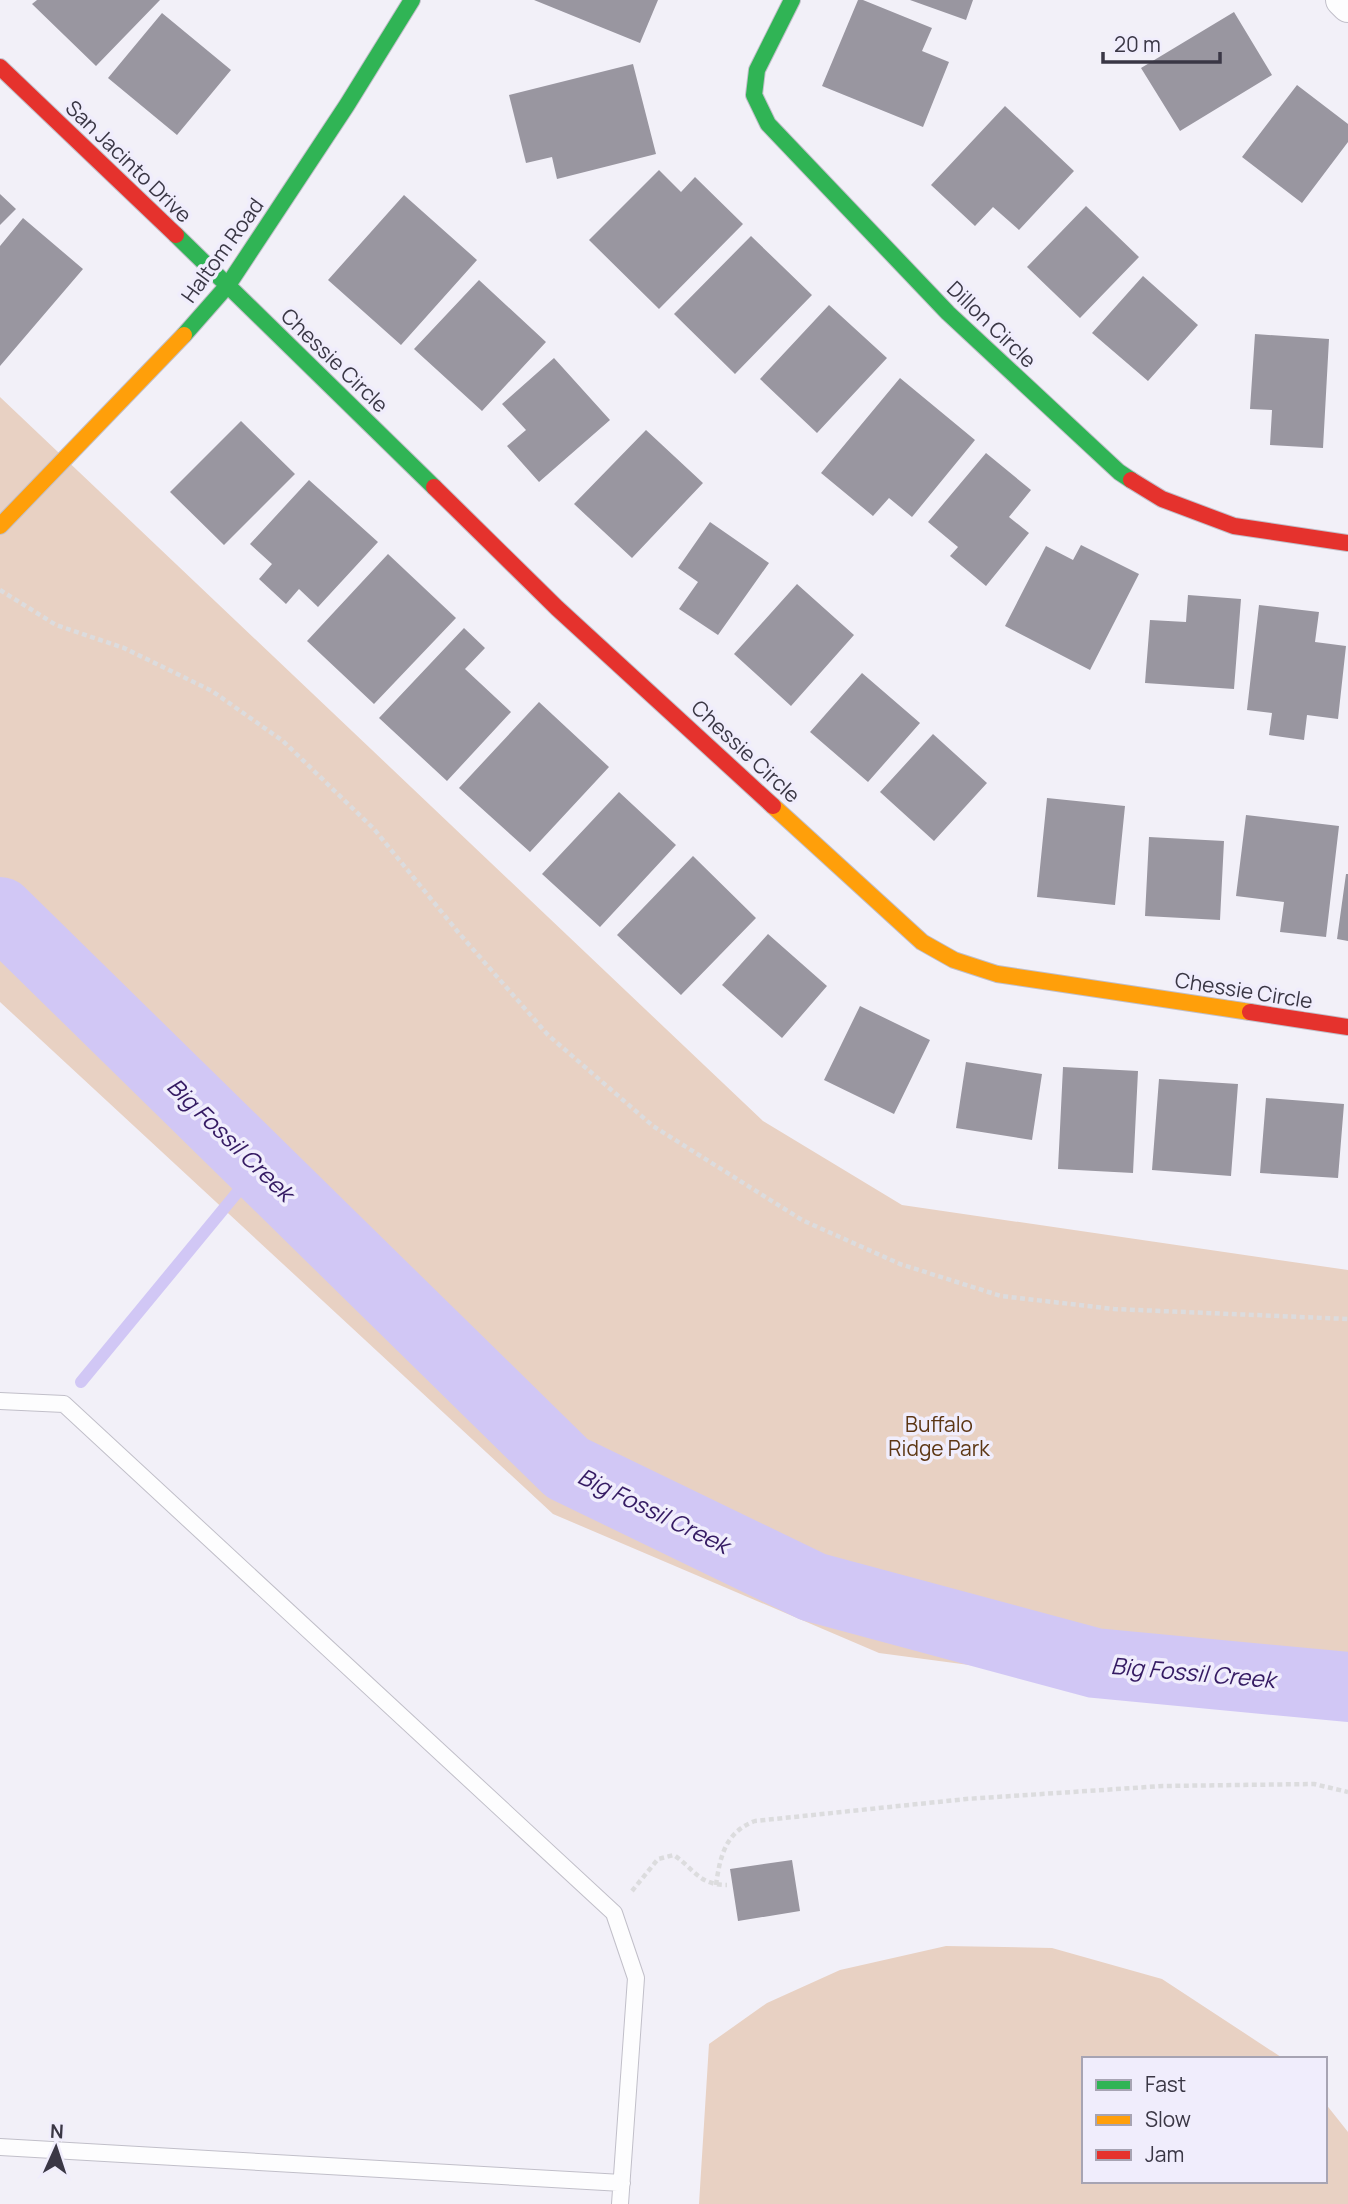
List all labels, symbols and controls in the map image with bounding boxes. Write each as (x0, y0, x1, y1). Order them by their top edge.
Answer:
scale bar (1103, 21, 1220, 65)
text: 20 m (1114, 30, 1161, 58)
street label: San Jacinto Drive (60, 94, 198, 228)
street label: Haltom Road (174, 192, 270, 308)
street label: Dillon Circle (941, 274, 1043, 374)
street label: Chessie Circle (275, 302, 395, 418)
street label: Chessie Circle (686, 693, 806, 809)
street label: Chessie Circle (1173, 965, 1315, 1015)
water label: Big Fossil Creek (161, 1070, 304, 1210)
park label: Buffalo Ridge Park (888, 1410, 990, 1462)
water label: Big Fossil Creek (573, 1460, 738, 1562)
water label: Big Fossil Creek (1110, 1649, 1280, 1695)
legend (1082, 2057, 1327, 2183)
text: Fast (1145, 2070, 1186, 2098)
text: Slow (1145, 2105, 1191, 2133)
north arrow (21, 2113, 91, 2183)
text: N (49, 2118, 64, 2144)
text: Jam (1145, 2140, 1184, 2168)

